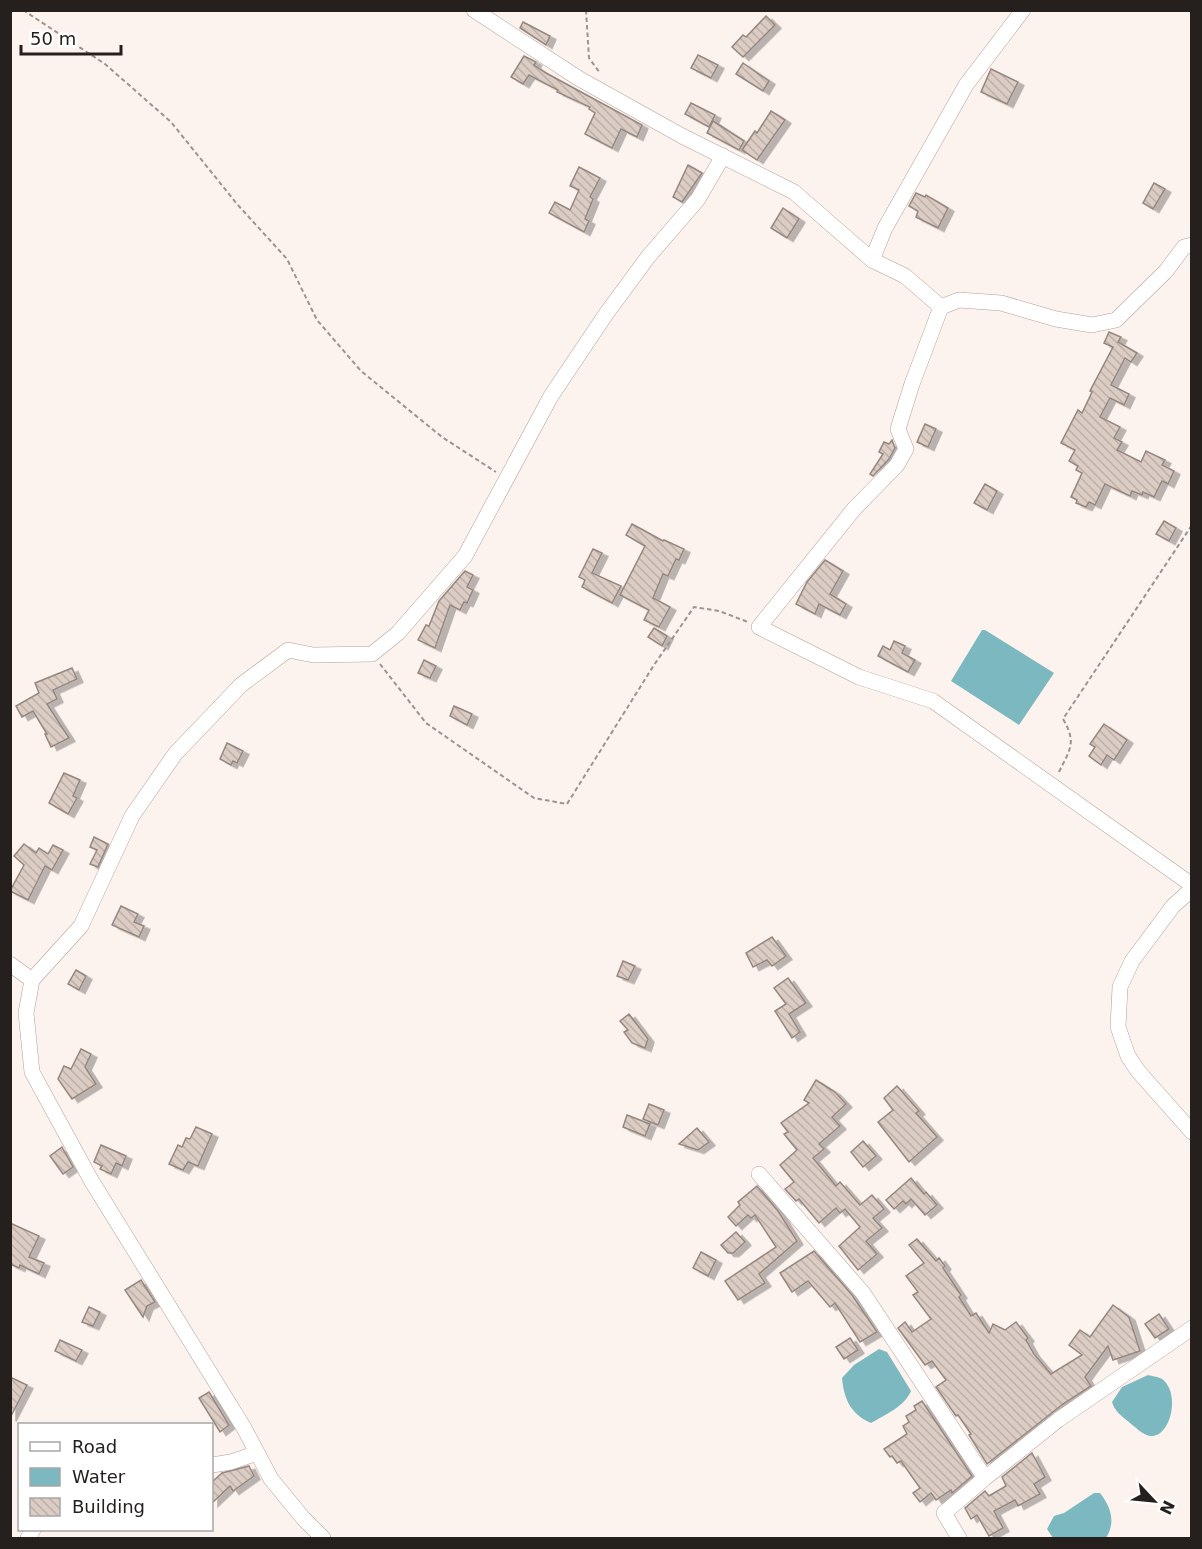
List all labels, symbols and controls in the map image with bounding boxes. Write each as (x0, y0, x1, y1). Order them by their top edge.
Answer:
scale bar (21, 18, 122, 56)
text: 50 m (30, 28, 76, 49)
legend (18, 1423, 213, 1531)
text: Road (72, 1436, 117, 1457)
text: Water (72, 1466, 126, 1487)
north arrow (1124, 1471, 1184, 1531)
text: Building (72, 1496, 145, 1517)
text: N (1156, 1497, 1179, 1518)

